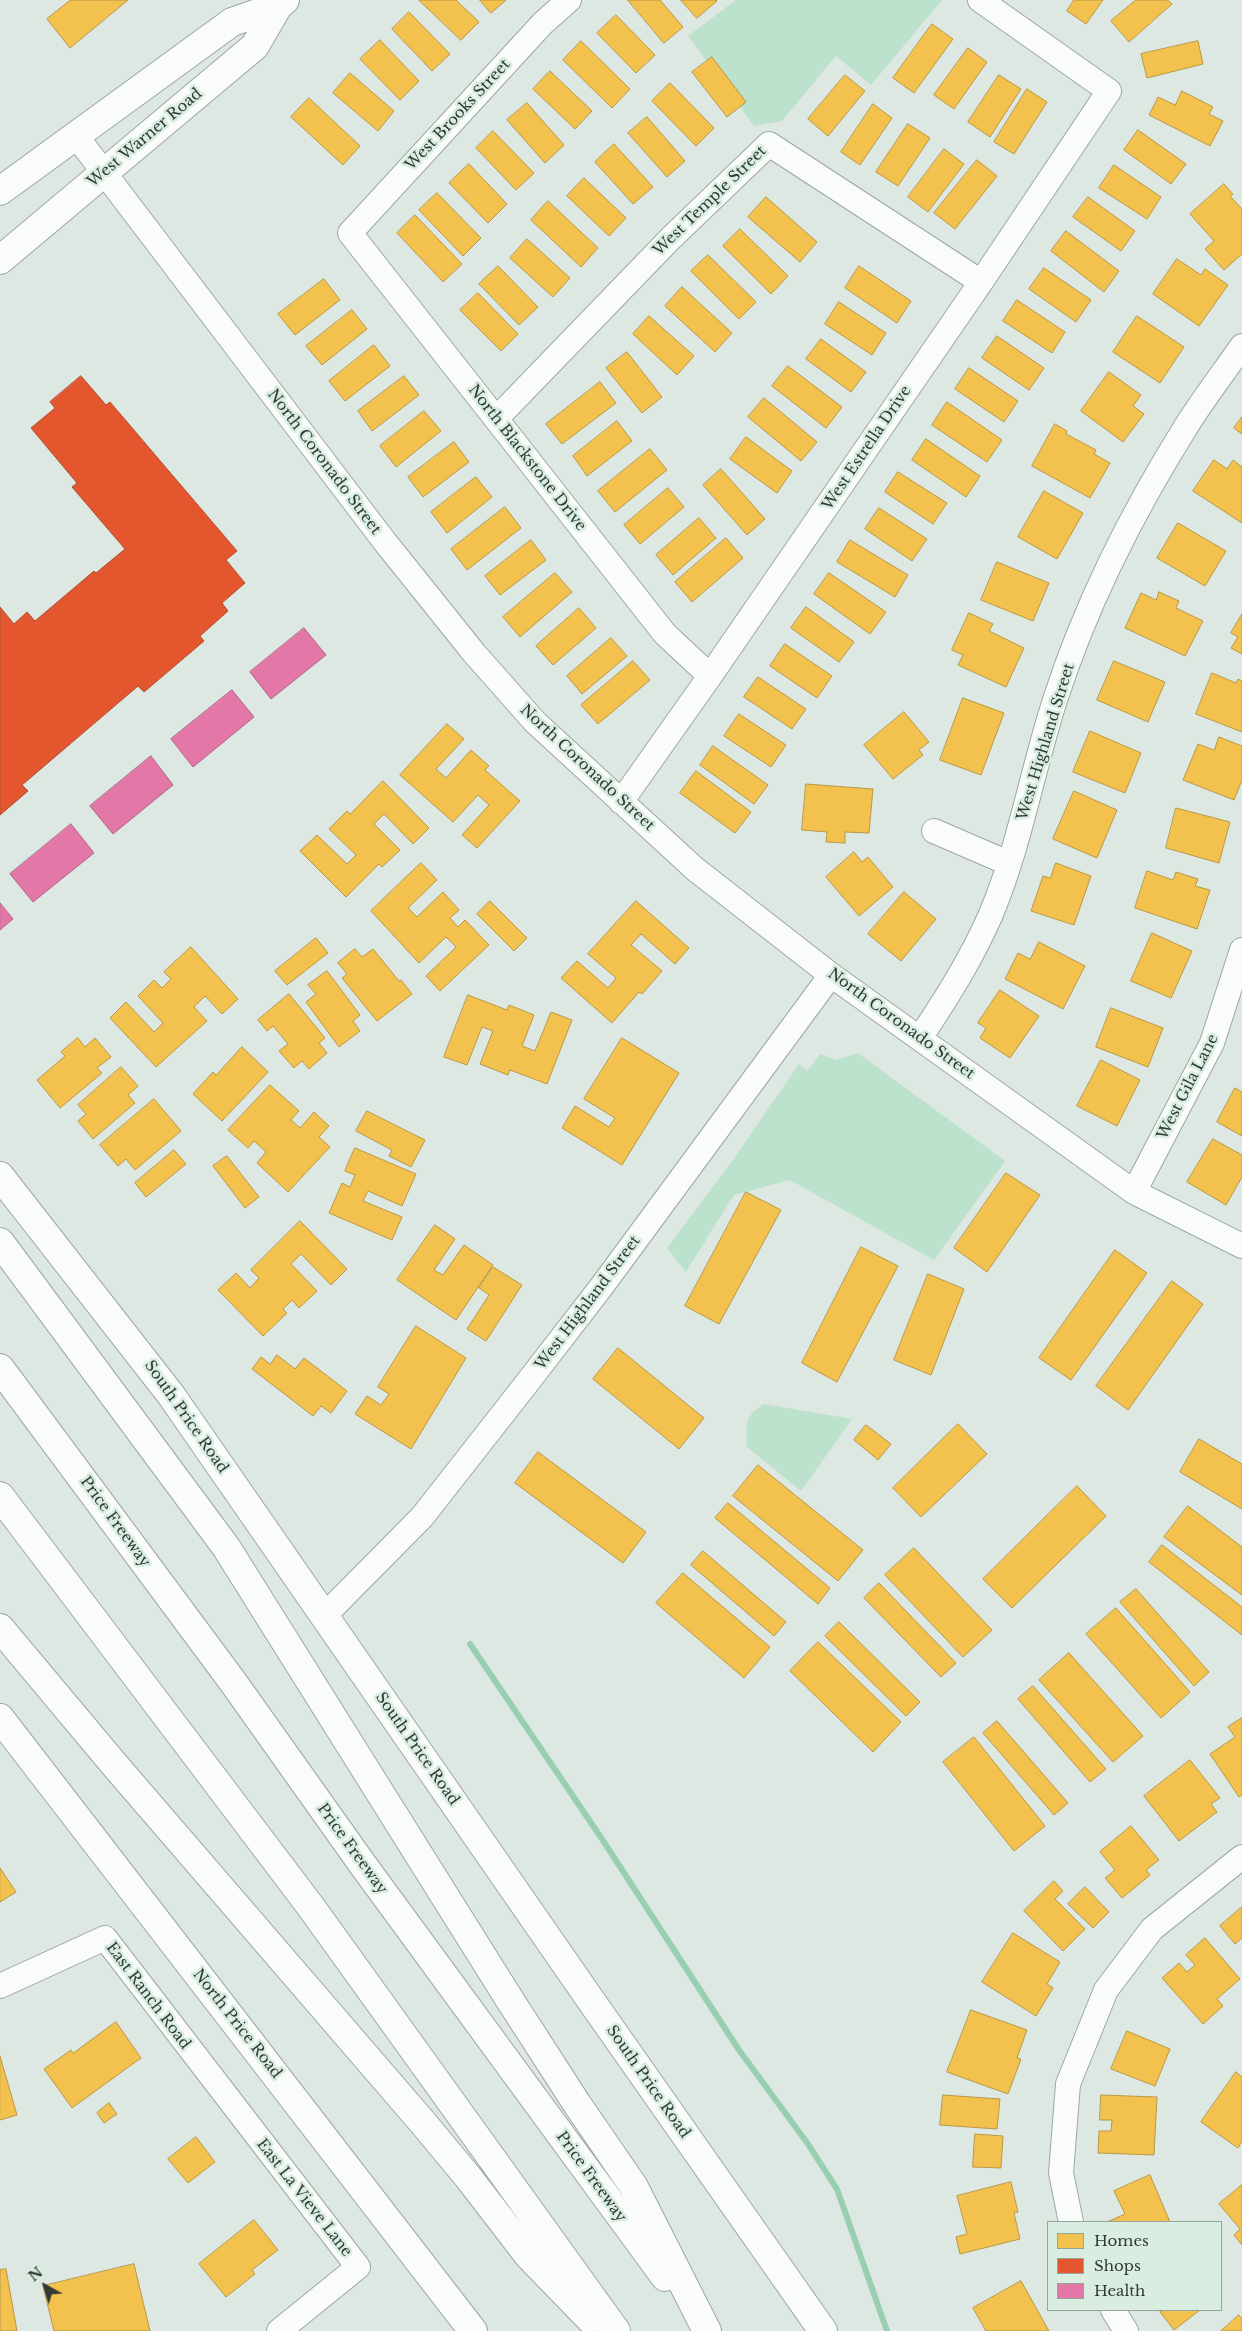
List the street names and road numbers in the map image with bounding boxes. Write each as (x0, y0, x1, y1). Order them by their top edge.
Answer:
street label: West Brooks Street (402, 56, 514, 174)
street label: West Warner Road (84, 85, 206, 191)
street label: West Temple Street (650, 142, 770, 260)
street label: North Blackstone Drive (464, 381, 590, 535)
street label: West Estrella Drive (819, 382, 915, 514)
street label: North Coronado Street (264, 386, 384, 538)
street label: West Highland Street (1014, 661, 1078, 823)
street label: North Coronado Street (516, 701, 658, 835)
street label: North Coronado Street (824, 965, 978, 1083)
street label: West Gila Lane (1154, 1031, 1222, 1143)
street label: West Highland Street (532, 1232, 644, 1374)
street label: South Price Road (140, 1357, 232, 1477)
street label: Price Freeway (76, 1473, 154, 1571)
street label: South Price Road (371, 1689, 463, 1809)
street label: Price Freeway (313, 1800, 391, 1898)
street label: East Ranch Road (102, 1939, 194, 2053)
street label: North Price Road (189, 1966, 285, 2082)
street label: South Price Road (602, 2022, 694, 2142)
street label: Price Freeway (552, 2128, 630, 2226)
street label: East La Vieve Lane (252, 2136, 356, 2260)

